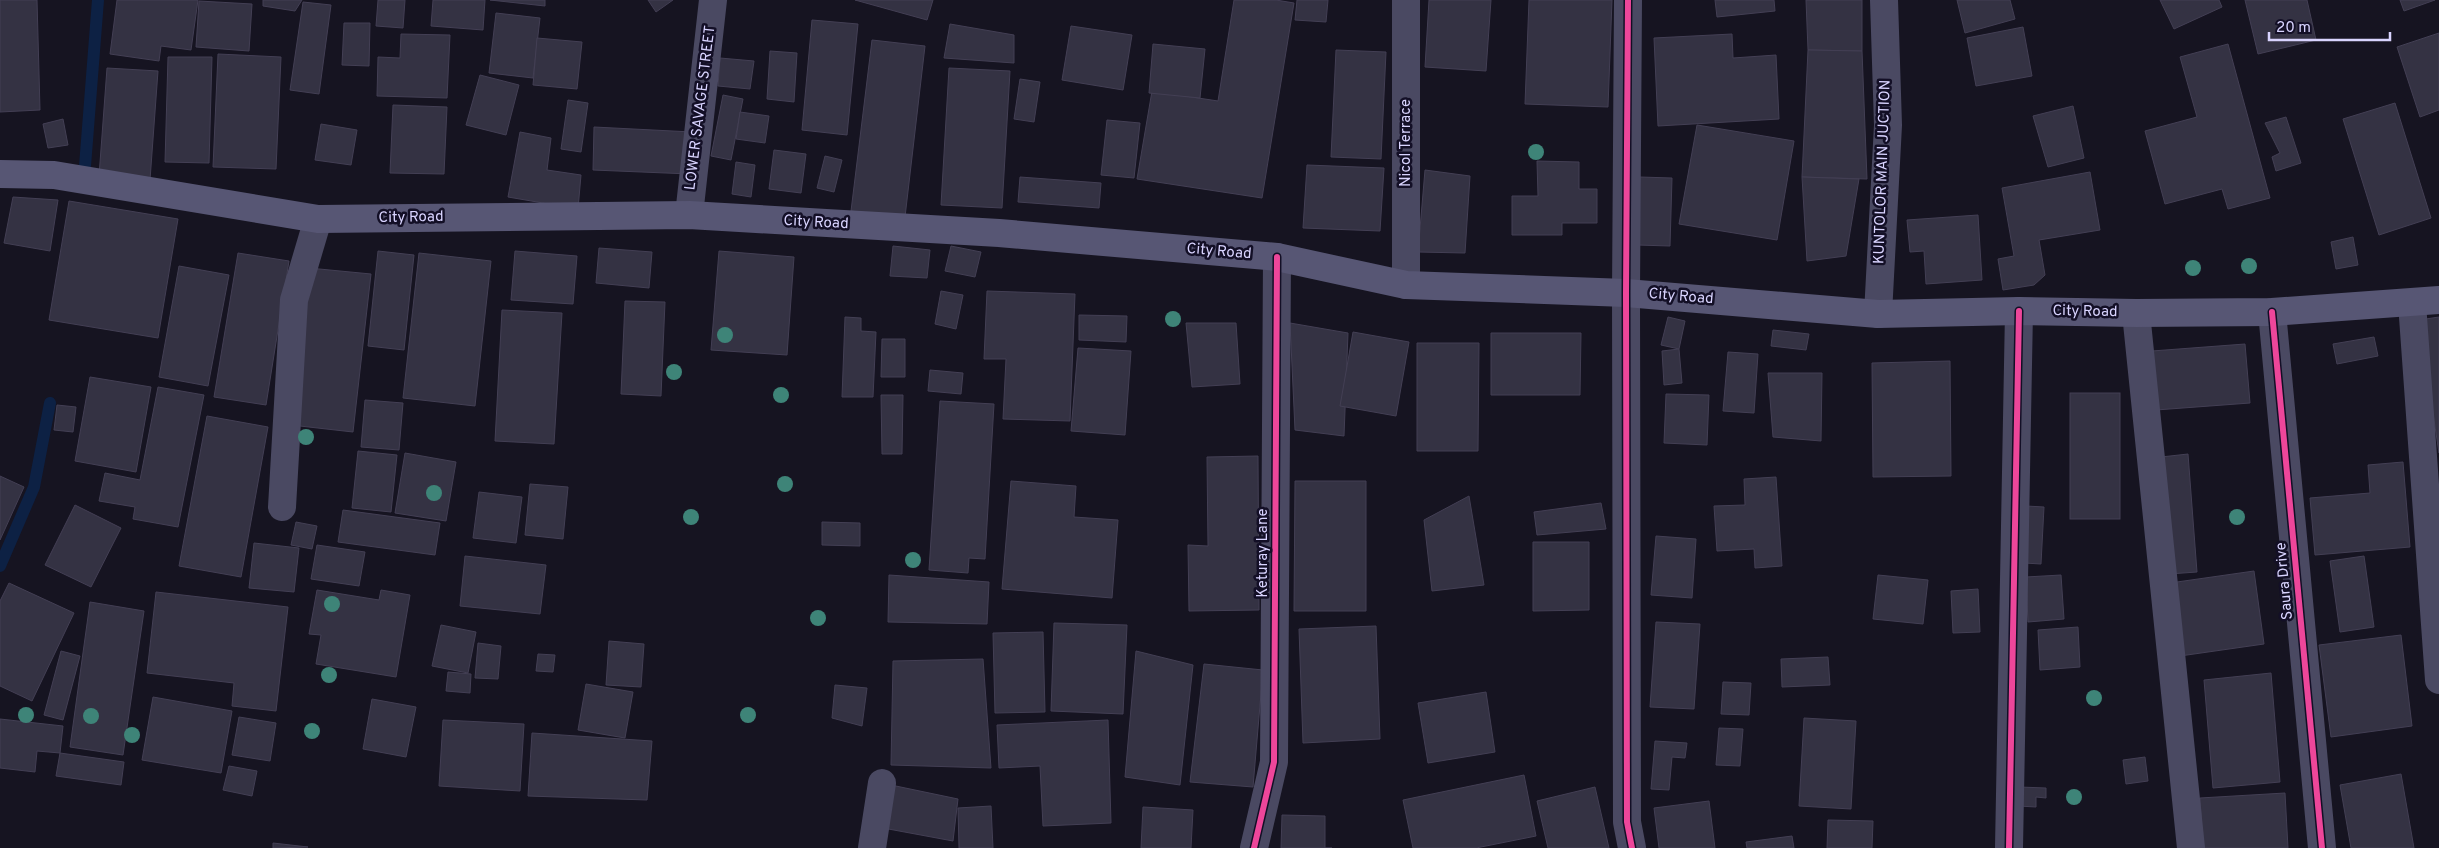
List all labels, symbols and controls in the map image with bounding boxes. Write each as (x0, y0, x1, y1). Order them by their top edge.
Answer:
scale bar (2269, 10, 2390, 42)
text: 20 m (2276, 19, 2311, 38)
street label: LOWER SAVAGE STREET (681, 25, 721, 191)
street label: KUNTOLOR MAIN JUCTION (1870, 79, 1896, 265)
street label: Nicol Terrace (1397, 99, 1416, 187)
street label: City Road (378, 208, 444, 228)
street label: City Road (783, 212, 849, 234)
street label: City Road (1186, 240, 1252, 264)
street label: City Road (1648, 285, 1714, 309)
street label: City Road (2052, 302, 2118, 322)
street label: Keturay Lane (1254, 508, 1273, 598)
street label: Saura Drive (2272, 541, 2298, 621)

